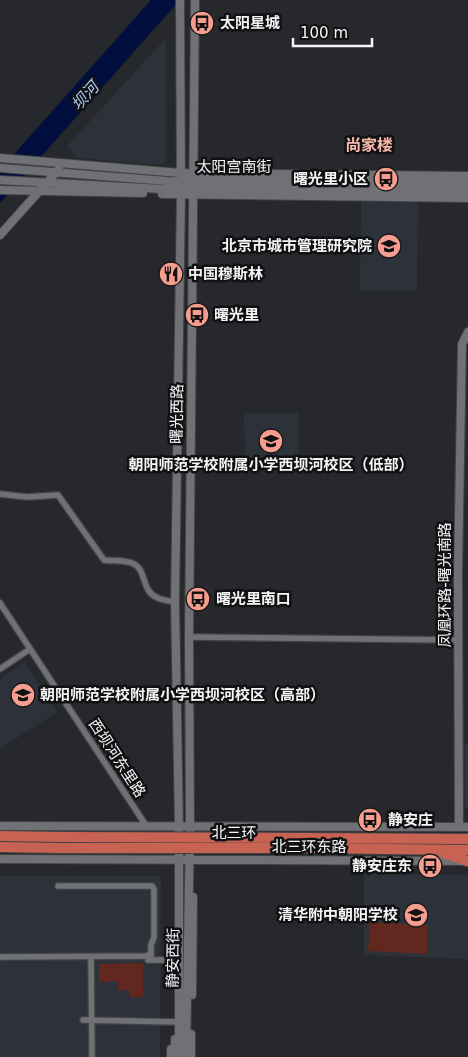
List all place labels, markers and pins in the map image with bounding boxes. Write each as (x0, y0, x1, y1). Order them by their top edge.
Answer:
bus stop icon: 太阳星城 (189, 10, 215, 36)
place label: 太阳星城 (220, 14, 280, 32)
bus stop icon: 曙光里小区 (373, 166, 399, 192)
place label: 曙光里小区 (293, 170, 368, 188)
school or university icon: 北京市城市管理研究院 (376, 233, 402, 259)
place label: 北京市城市管理研究院 (222, 237, 372, 255)
restaurant icon: 中国穆斯林 (158, 261, 184, 287)
place label: 中国穆斯林 (188, 265, 263, 283)
bus stop icon: 曙光里 (184, 302, 210, 328)
place label: 曙光里 (214, 306, 259, 324)
school or university icon: 朝阳师范学校附属小学西坝河校区（低部） (258, 428, 284, 454)
place label: 朝阳师范学校附属小学西坝河校区（低部） (128, 456, 414, 474)
bus stop icon: 曙光里南口 (185, 586, 211, 612)
place label: 曙光里南口 (216, 590, 291, 608)
school or university icon: 朝阳师范学校附属小学西坝河校区（高部） (10, 682, 36, 708)
place label: 朝阳师范学校附属小学西坝河校区（高部） (40, 686, 325, 704)
bus stop icon: 静安庄 (357, 807, 383, 833)
place label: 静安庄 (388, 811, 433, 829)
bus stop icon: 静安庄东 (417, 853, 443, 879)
place label: 静安庄东 (352, 857, 412, 875)
school or university icon: 清华附中朝阳学校 (403, 902, 429, 928)
place label: 清华附中朝阳学校 (278, 906, 398, 924)

